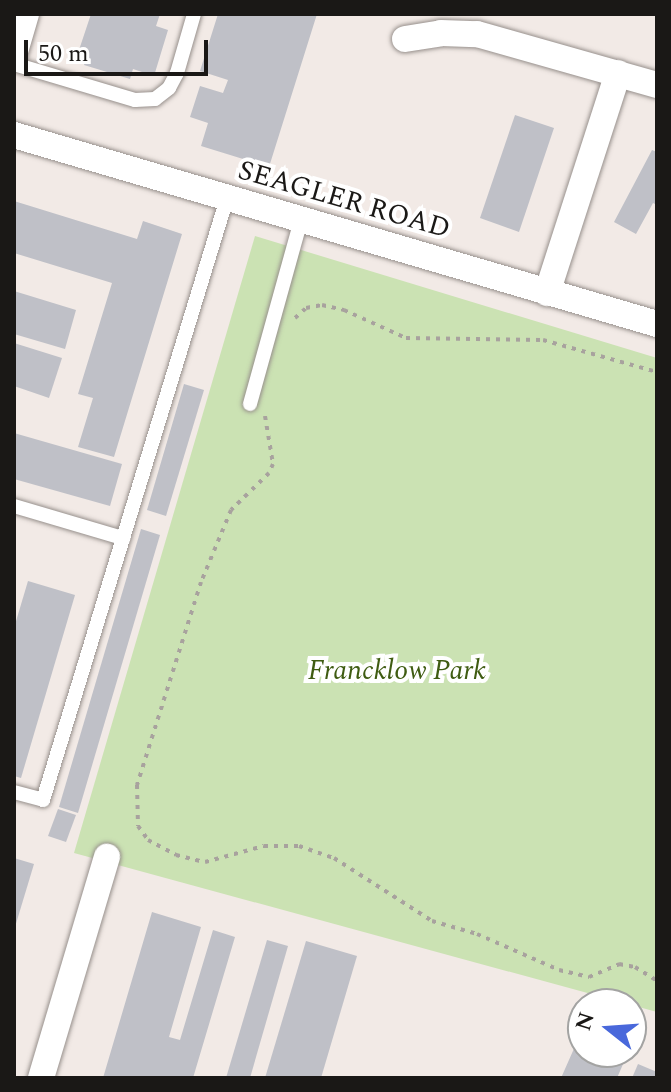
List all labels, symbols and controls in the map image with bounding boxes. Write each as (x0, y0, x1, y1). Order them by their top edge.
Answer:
scale bar (28, 24, 212, 74)
text: 50 m (38, 36, 89, 72)
street label: SEAGLER ROAD (234, 154, 454, 246)
park label: Francklow Park (308, 654, 486, 688)
north arrow (567, 988, 647, 1068)
text: N (567, 1008, 604, 1035)

